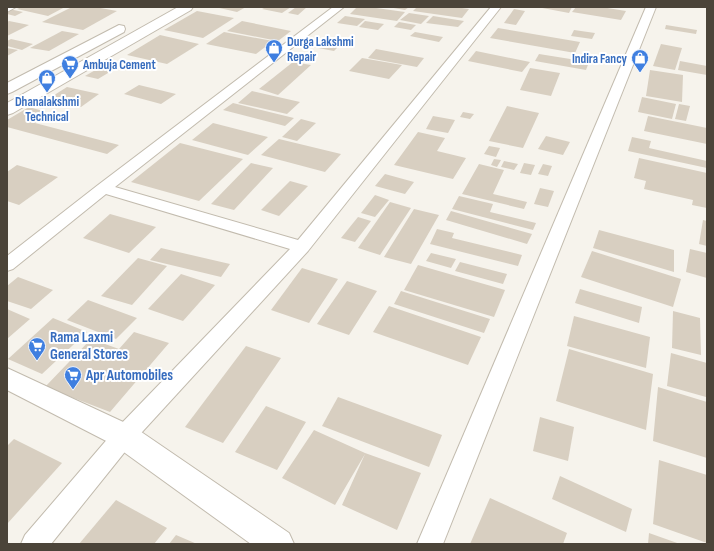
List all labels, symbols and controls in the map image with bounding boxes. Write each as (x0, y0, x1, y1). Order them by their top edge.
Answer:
place label: Durga Lakshmi Repair (287, 34, 354, 65)
shop icon: Durga Lakshmi Repair (264, 38, 284, 63)
shop icon: Indira Fancy (630, 48, 650, 73)
place label: Indira Fancy (572, 51, 628, 67)
supermarket icon: Ambuja Cement (60, 54, 80, 79)
place label: Ambuja Cement (82, 57, 156, 73)
shop icon: Dhanalakshmi Technical (37, 68, 57, 93)
place label: Dhanalakshmi Technical (15, 94, 79, 125)
place label: Rama Laxmi General Stores (50, 328, 128, 364)
supermarket icon: Rama Laxmi General Stores (27, 336, 47, 361)
supermarket icon: Apr Automobiles (63, 365, 83, 390)
place label: Apr Automobiles (85, 366, 173, 385)

